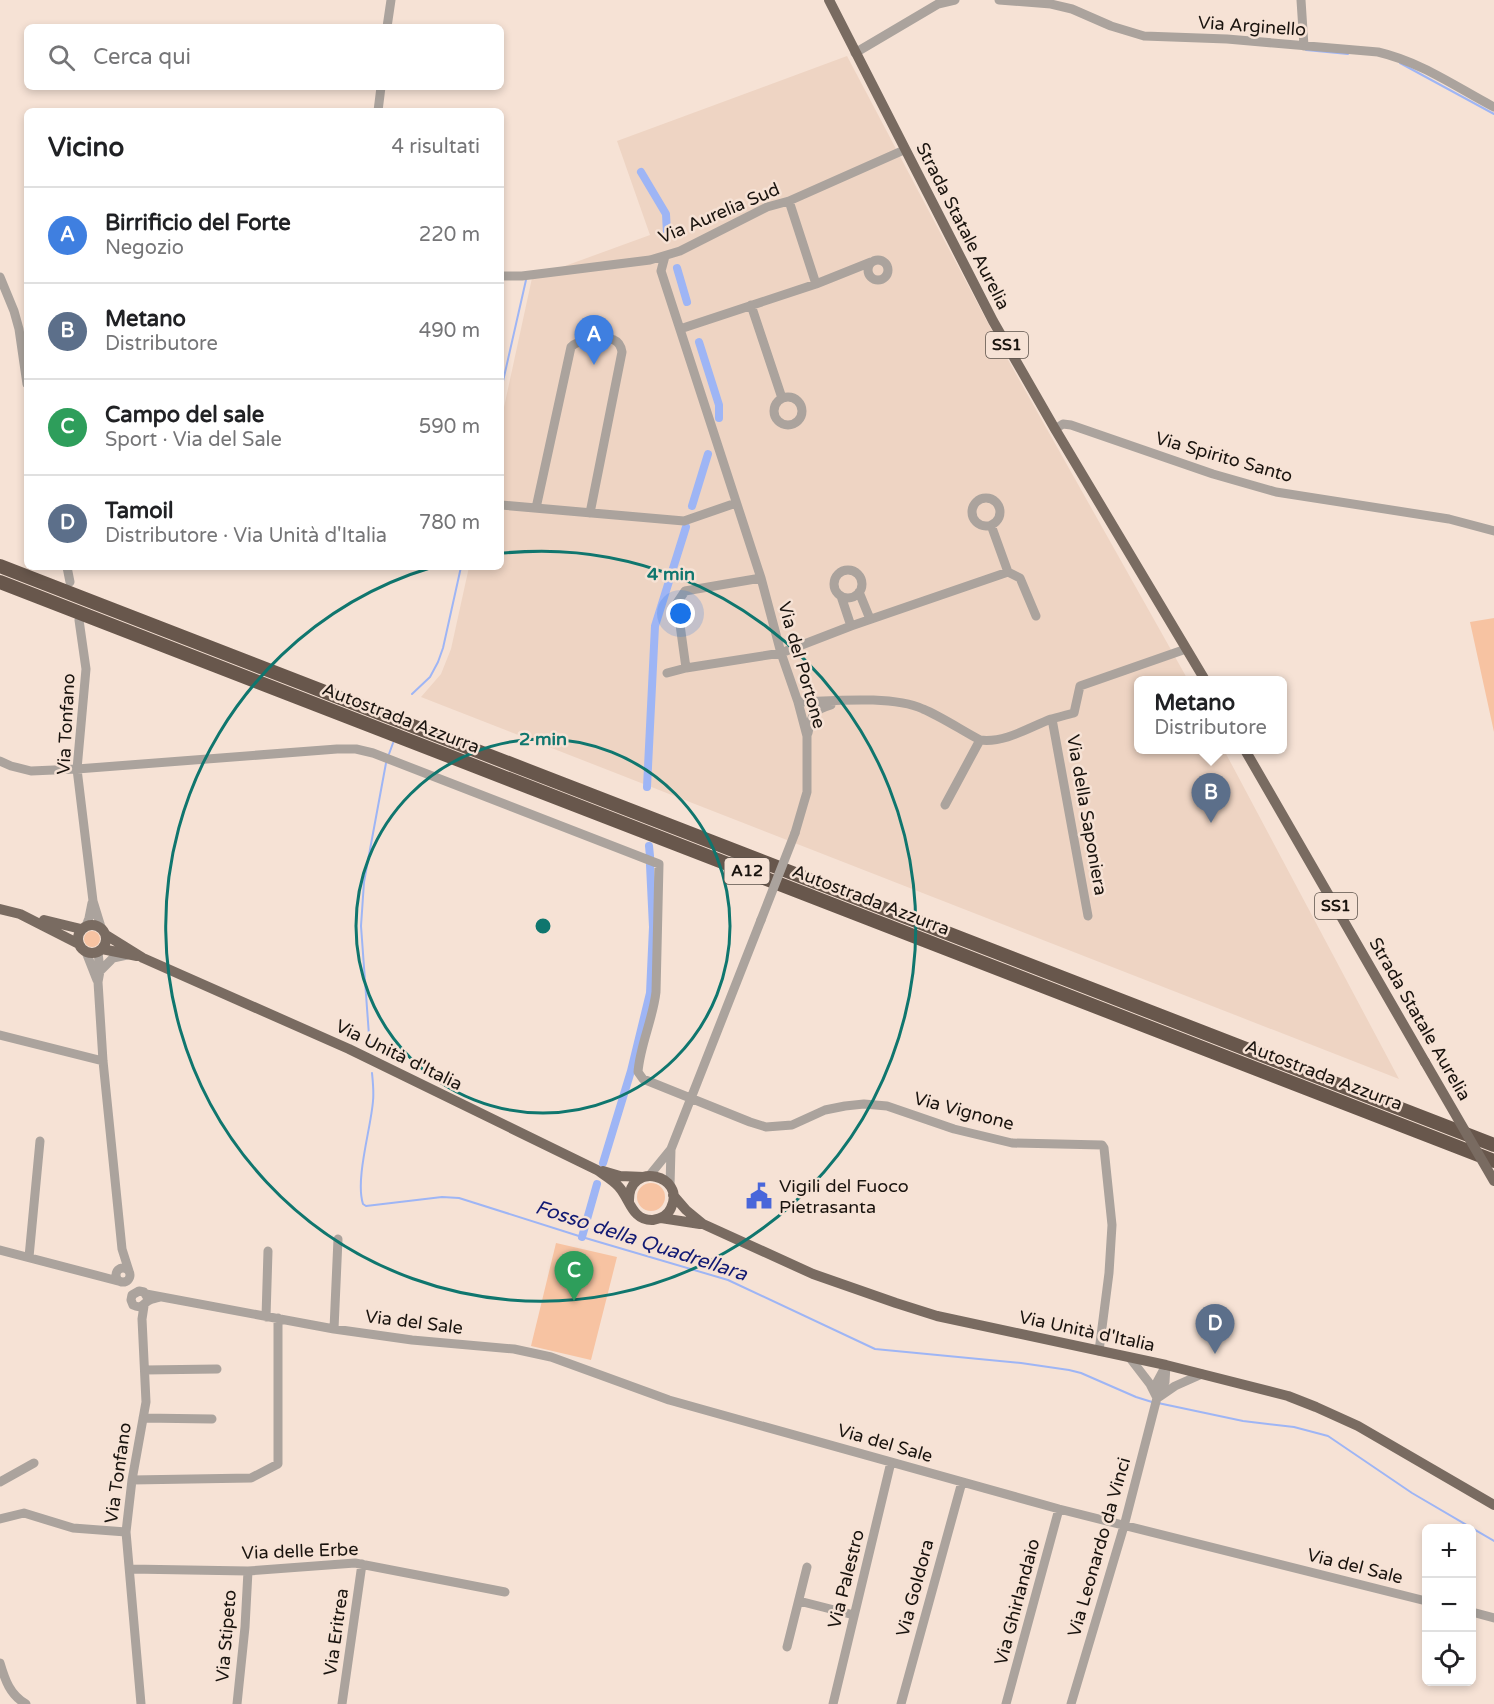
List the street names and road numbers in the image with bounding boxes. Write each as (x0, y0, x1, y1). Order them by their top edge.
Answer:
street label: Via Arginello (1197, 11, 1307, 41)
street label: Strada Statale Aurelia (911, 139, 1015, 313)
street label: Via Aurelia Sud (655, 178, 783, 248)
road number: SS1 (986, 332, 1028, 358)
street label: Via Spirito Santo (1153, 427, 1295, 487)
street label: Via del Portone (773, 599, 831, 731)
street label: Via Tonfano (52, 673, 80, 775)
street label: Autostrada Azzurra (319, 678, 483, 758)
street label: Via della Saponiera (1062, 733, 1112, 897)
road number: A12 (724, 858, 770, 884)
street label: Autostrada Azzurra (789, 860, 953, 940)
road number: SS1 (1315, 893, 1357, 919)
street label: Strada Statale Aurelia (1364, 934, 1476, 1104)
street label: Via Unità d'Italia (332, 1015, 466, 1095)
street label: Autostrada Azzurra (1242, 1035, 1406, 1115)
street label: Via Vignone (911, 1087, 1017, 1135)
street label: Via del Sale (364, 1305, 464, 1339)
street label: Via Unità d'Italia (1017, 1306, 1157, 1356)
street label: Via del Sale (835, 1419, 935, 1467)
street label: Via Tonfano (100, 1421, 136, 1525)
street label: Via Leonardo da Vinci (1063, 1455, 1135, 1639)
street label: Via Palestro (823, 1527, 869, 1631)
street label: Via Ghirlandaio (990, 1536, 1044, 1668)
street label: Via Goldora (891, 1537, 939, 1639)
street label: Via delle Erbe (241, 1538, 359, 1564)
street label: Via del Sale (1305, 1543, 1405, 1589)
street label: Via Eritrea (319, 1587, 353, 1677)
street label: Via Stipeto (211, 1589, 241, 1683)

